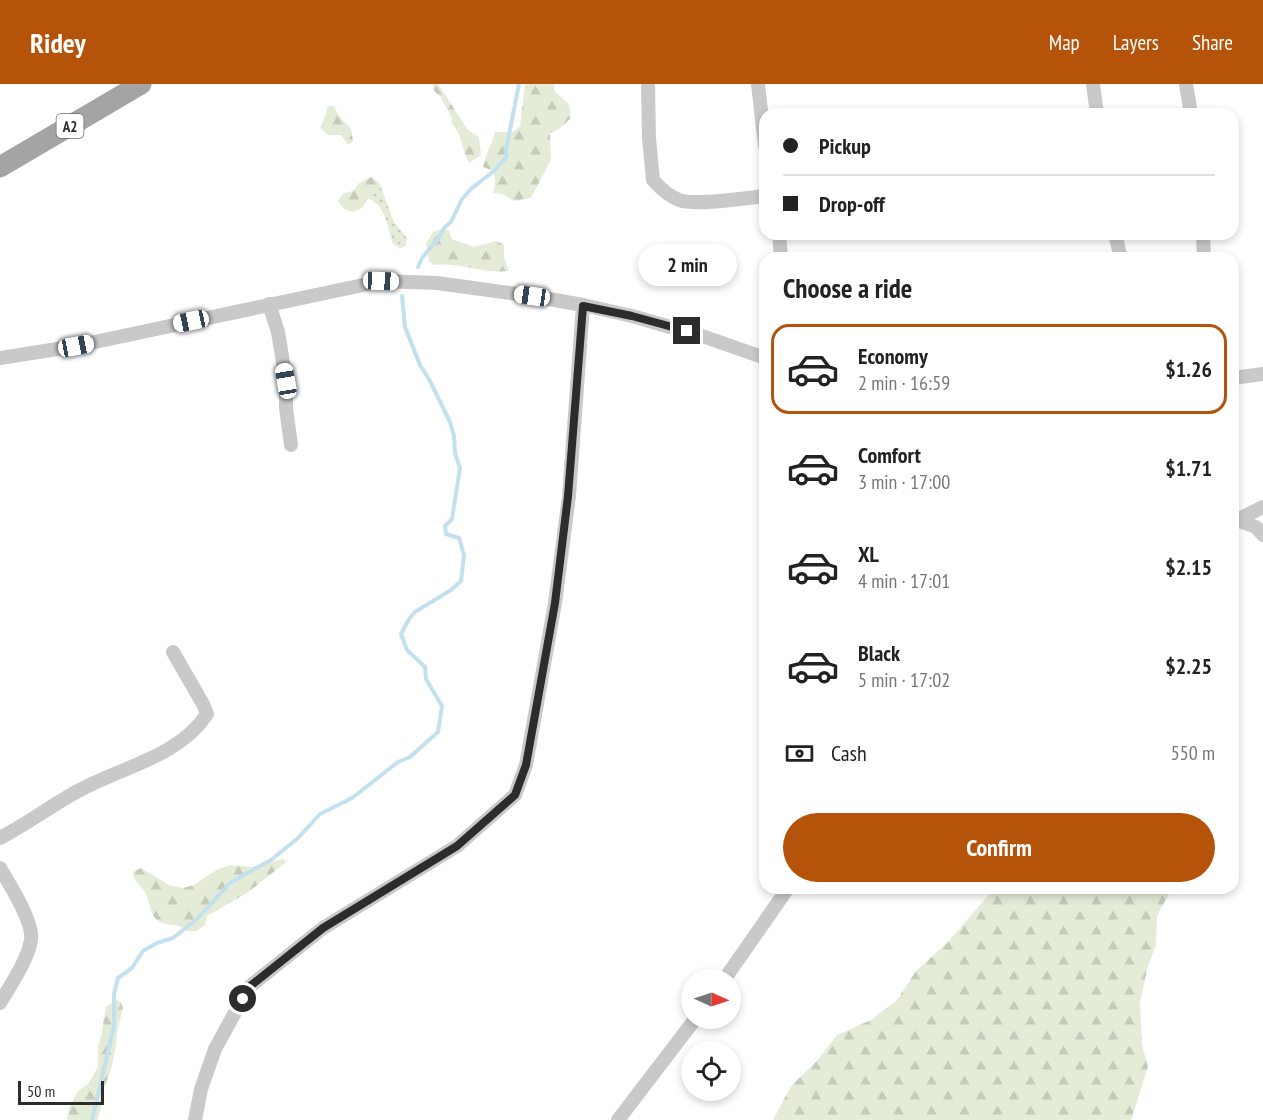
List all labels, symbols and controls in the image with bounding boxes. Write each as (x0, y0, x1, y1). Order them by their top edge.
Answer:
text: Ridey (30, 24, 86, 61)
text: Map (1049, 29, 1080, 56)
text: Layers (1113, 29, 1159, 56)
text: Share (1192, 29, 1233, 56)
road number: A2 (56, 114, 84, 138)
text: Pickup (819, 132, 871, 160)
text: Drop-off (819, 190, 885, 218)
callout: 2 min (638, 244, 736, 286)
text: 2 min (667, 252, 708, 278)
car (363, 271, 399, 291)
text: Choose a ride (783, 271, 912, 305)
car (513, 285, 551, 307)
car (172, 308, 210, 334)
route end (673, 317, 700, 344)
car (57, 334, 95, 358)
icon: car (786, 342, 840, 396)
text: Economy (858, 342, 928, 370)
text: $1.26 (1165, 355, 1212, 383)
car (274, 362, 298, 400)
text: 2 min · 16:59 (858, 370, 950, 396)
icon: car (786, 441, 840, 495)
text: Comfort (858, 441, 921, 469)
text: $1.71 (1165, 454, 1212, 482)
text: 3 min · 17:00 (858, 469, 950, 495)
icon: car (786, 540, 840, 594)
text: XL (858, 540, 879, 568)
text: $2.15 (1165, 553, 1212, 581)
text: 4 min · 17:01 (858, 568, 950, 594)
icon: car (786, 639, 840, 693)
text: Black (858, 639, 900, 667)
text: $2.25 (1165, 652, 1212, 680)
text: 5 min · 17:02 (858, 667, 950, 693)
icon: cash (783, 737, 816, 770)
text: Cash (831, 739, 867, 767)
text: 550 m (1171, 740, 1215, 766)
button: Confirm (783, 813, 1215, 882)
north arrow (681, 969, 741, 1029)
map controls (681, 969, 741, 1101)
route start (229, 985, 256, 1012)
button: locate (681, 1041, 741, 1101)
scale bar (18, 1078, 104, 1106)
text: 50 m (27, 1081, 55, 1101)

